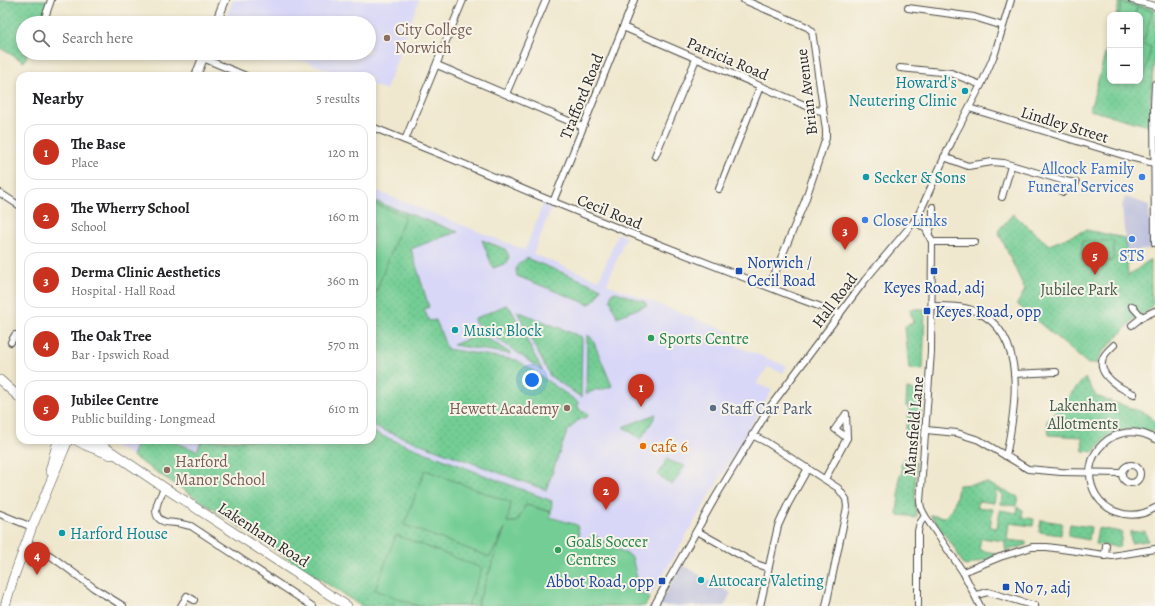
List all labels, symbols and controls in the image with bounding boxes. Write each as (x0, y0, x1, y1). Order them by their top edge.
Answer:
map controls (1107, 12, 1143, 84)
button: + (1107, 12, 1143, 48)
search box (16, 16, 376, 60)
place label: City College Norwich (395, 19, 472, 59)
icon: search (30, 27, 52, 49)
text: Search here (62, 28, 133, 48)
street label: Patricia Road (683, 32, 772, 86)
marker: City College Norwich (382, 33, 392, 43)
street label: Brian Avenue (791, 47, 823, 136)
button: − (1107, 48, 1143, 84)
street label: Trafford Road (555, 50, 609, 142)
place label: Howard's Neutering Clinic (848, 72, 957, 112)
marker: Howard's Neutering Clinic (960, 86, 970, 96)
text: Nearby (32, 87, 83, 110)
text: 5 results (316, 90, 360, 107)
street label: Lindley Street (1018, 101, 1111, 149)
text: The Base (71, 134, 126, 154)
text: 1 (44, 144, 48, 161)
text: 120 m (328, 144, 359, 161)
text: Place (71, 154, 99, 171)
place label: Allcock Family Funeral Services (1027, 158, 1135, 198)
place label: Secker & Sons (874, 167, 966, 189)
marker: Secker & Sons (861, 172, 871, 182)
marker: Allcock Family Funeral Services (1137, 172, 1147, 182)
street label: Cecil Road (574, 189, 646, 235)
text: The Wherry School (71, 198, 189, 218)
text: 2 (43, 208, 49, 225)
text: 160 m (328, 208, 359, 225)
place label: Close Links (873, 210, 947, 232)
marker: Close Links (860, 215, 870, 225)
pin: 3 (832, 217, 858, 250)
text: School (71, 218, 106, 235)
marker: STS (1127, 234, 1137, 244)
pin: 5 (1082, 242, 1108, 275)
place label: STS (1119, 245, 1145, 267)
place label: Norwich / Cecil Road (747, 252, 816, 292)
text: Derma Clinic Aesthetics (71, 262, 221, 282)
marker: Norwich / Cecil Road (734, 266, 744, 276)
marker: Keyes Road, adj (929, 266, 939, 276)
street label: Hall Road (807, 268, 863, 333)
text: 3 (43, 272, 49, 289)
text: 360 m (327, 272, 359, 289)
place label: Keyes Road, adj (883, 277, 985, 299)
park label: Jubilee Park (1040, 279, 1118, 301)
text: Hospital · Hall Road (71, 282, 176, 299)
place label: Keyes Road, opp (935, 301, 1041, 323)
marker: Keyes Road, opp (922, 306, 932, 316)
place label: Music Block (463, 320, 542, 342)
marker: Music Block (450, 325, 460, 335)
text: The Oak Tree (71, 326, 152, 346)
place label: Sports Centre (659, 328, 749, 350)
marker: Sports Centre (646, 333, 656, 343)
text: 4 (43, 336, 49, 353)
text: 570 m (328, 336, 359, 353)
text: Bar · Ipswich Road (71, 346, 169, 363)
your location (522, 370, 542, 390)
pin: 1 (628, 374, 654, 407)
street label: Mansfield Lane (899, 375, 929, 477)
text: Jubilee Centre (71, 390, 159, 410)
park label: Lakenham Allotments (1046, 395, 1119, 435)
place label: Hewett Academy (449, 398, 560, 420)
place label: Staff Car Park (721, 398, 812, 420)
text: 5 (43, 400, 49, 417)
text: 610 m (328, 400, 359, 417)
marker: Hewett Academy (562, 403, 572, 413)
marker: Staff Car Park (708, 403, 718, 413)
text: Public building · Longmead (71, 410, 216, 427)
place label: cafe 6 (651, 436, 688, 458)
marker: cafe 6 (638, 441, 648, 451)
place label: Harford Manor School (175, 451, 265, 491)
marker: Harford Manor School (162, 465, 172, 475)
pin: 2 (593, 477, 619, 510)
street label: Lakenham Road (213, 497, 314, 573)
place label: Harford House (70, 523, 168, 545)
marker: Harford House (57, 528, 67, 538)
place label: Goals Soccer Centres (566, 531, 648, 571)
pin: 4 (24, 542, 50, 575)
marker: Goals Soccer Centres (553, 545, 563, 555)
place label: Autocare Valeting (708, 570, 824, 592)
place label: Abbot Road, opp (546, 571, 654, 593)
marker: Autocare Valeting (696, 575, 706, 585)
marker: Abbot Road, opp (657, 576, 667, 586)
place label: No 7, adj (1014, 577, 1071, 599)
marker: No 7, adj (1001, 582, 1011, 592)

